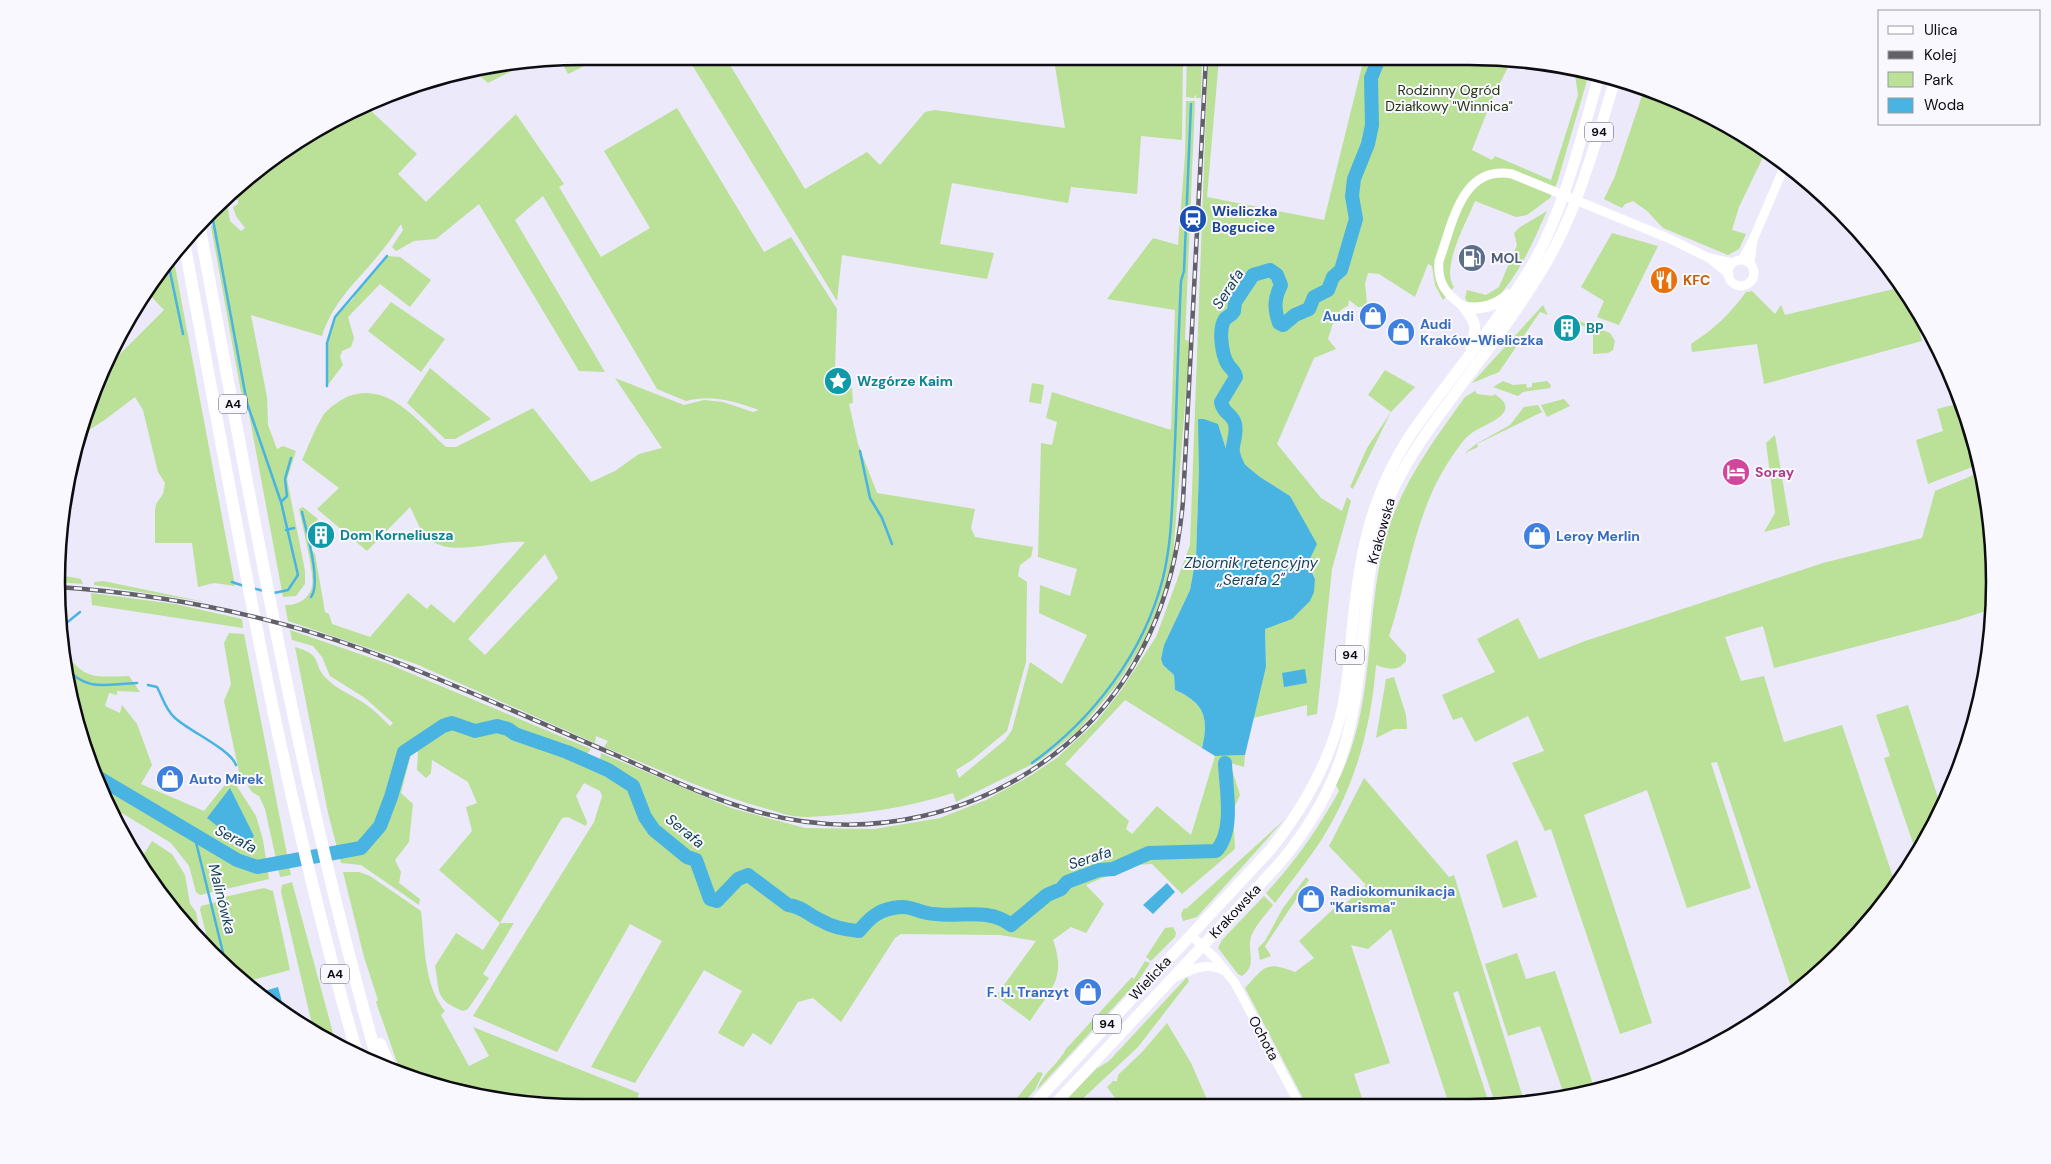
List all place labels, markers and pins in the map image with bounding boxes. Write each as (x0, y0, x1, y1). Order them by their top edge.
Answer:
place label: Wieliczka Bogucice (1212, 202, 1277, 236)
station icon: Wieliczka Bogucice (1178, 204, 1208, 234)
fuel station icon: MOL (1457, 243, 1487, 273)
place label: MOL (1491, 249, 1522, 267)
restaurant icon: KFC (1649, 265, 1679, 295)
place label: KFC (1683, 271, 1710, 289)
shop icon: Audi (1358, 301, 1388, 331)
place label: Audi (1323, 307, 1354, 325)
building icon: BP (1552, 313, 1582, 343)
place label: Audi Kraków-Wieliczka (1420, 315, 1543, 349)
shop icon: Audi Kraków-Wieliczka (1386, 317, 1416, 347)
place label: BP (1586, 319, 1604, 337)
place icon: Wzgórze Kaim (823, 366, 853, 396)
place label: Wzgórze Kaim (857, 372, 953, 390)
hotel icon: Soray (1721, 457, 1751, 487)
place label: Soray (1755, 463, 1795, 481)
building icon: Dom Korneliusza (306, 520, 336, 550)
shop icon: Leroy Merlin (1522, 521, 1552, 551)
place label: Dom Korneliusza (340, 526, 453, 544)
place label: Leroy Merlin (1556, 527, 1640, 545)
shop icon: Auto Mirek (155, 764, 185, 794)
place label: Auto Mirek (189, 770, 264, 788)
place label: Radiokomunikacja "Karisma" (1330, 882, 1455, 916)
shop icon: Radiokomunikacja "Karisma" (1296, 884, 1326, 914)
shop icon: F. H. Tranzyt (1073, 977, 1103, 1007)
place label: F. H. Tranzyt (987, 983, 1069, 1001)

